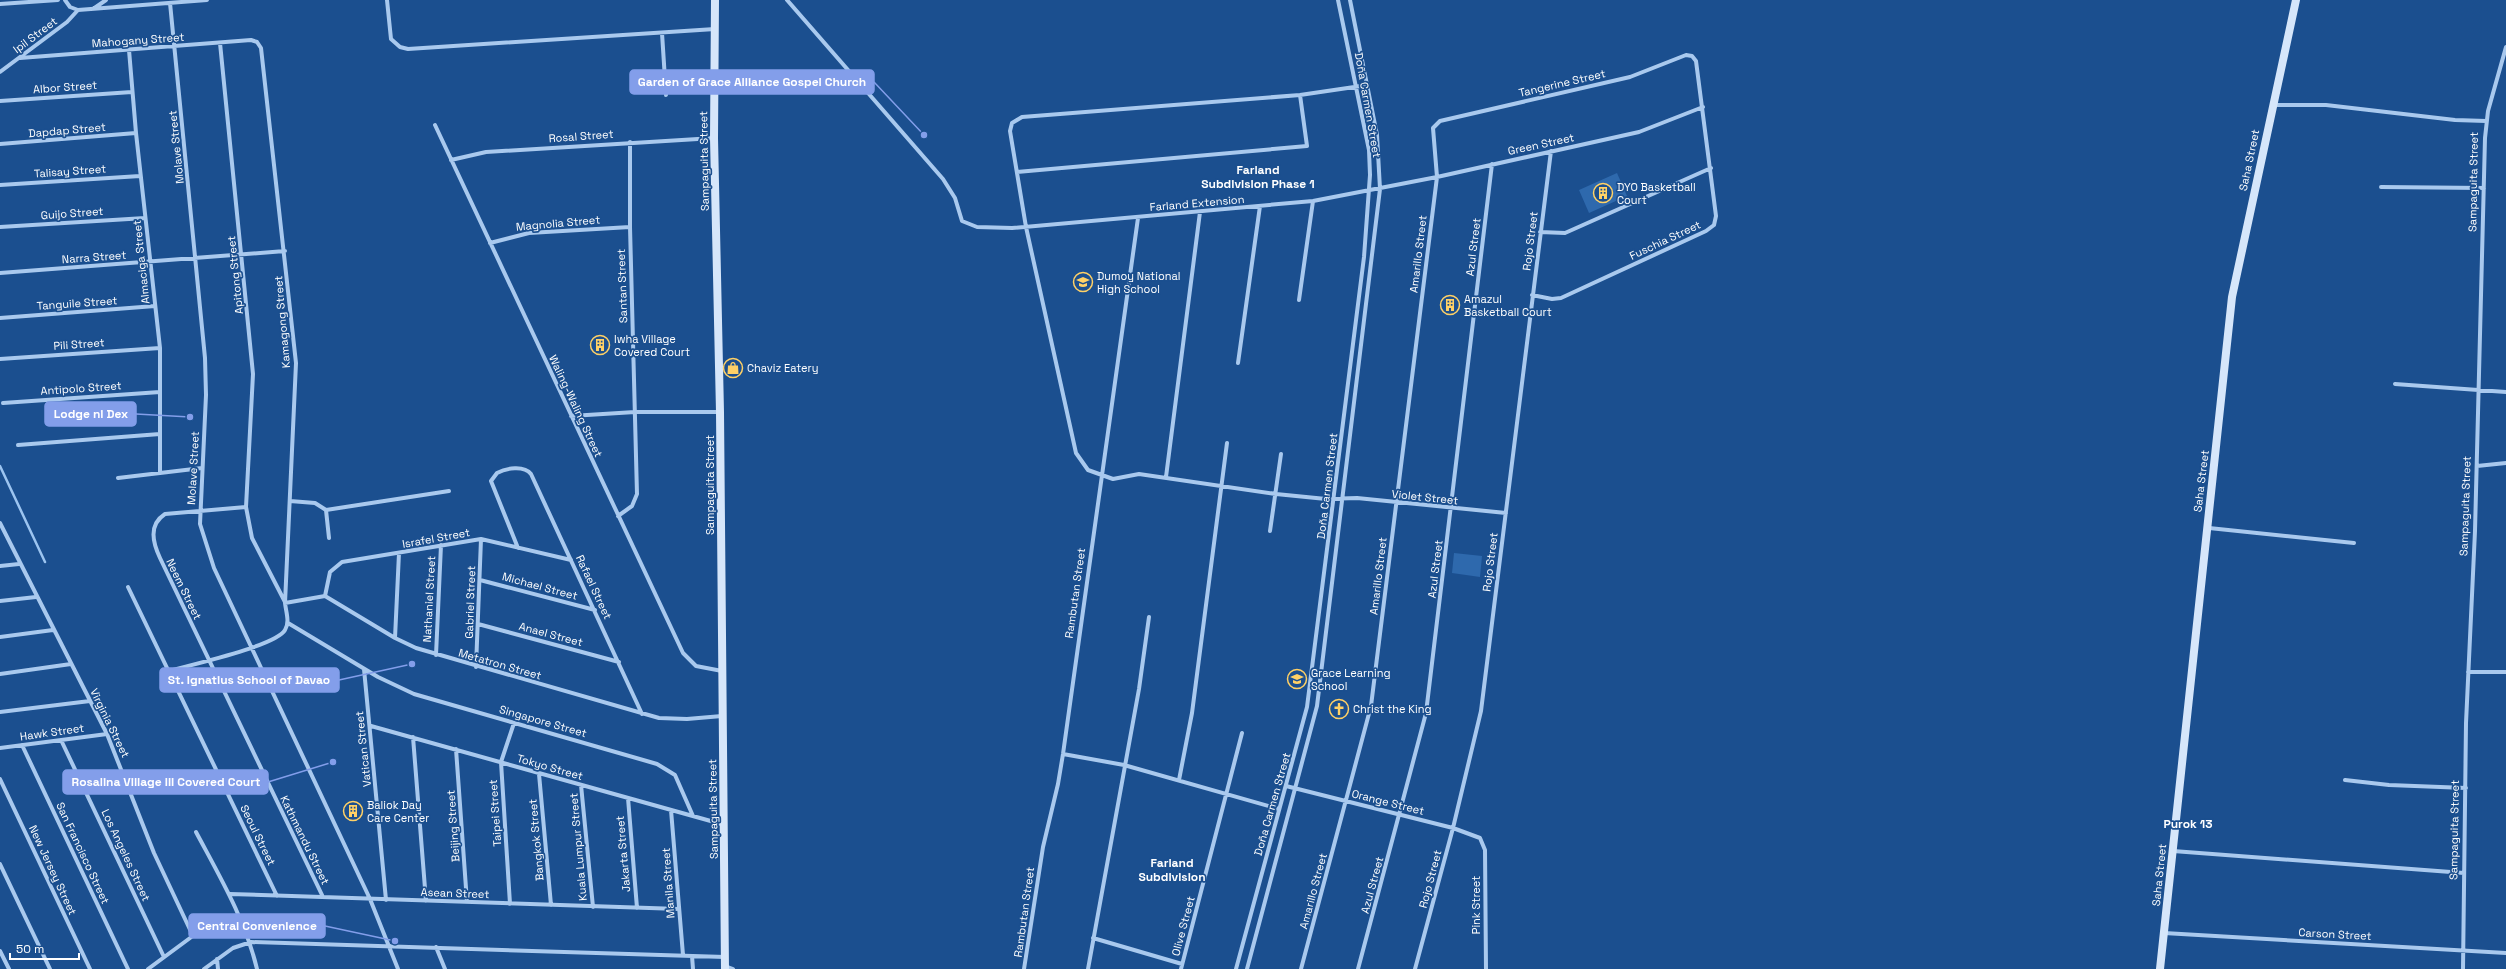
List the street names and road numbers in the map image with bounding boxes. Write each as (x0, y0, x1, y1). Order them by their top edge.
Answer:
street label: Ipil Street (10, 14, 60, 56)
street label: Mahogany Street (91, 30, 185, 50)
street label: Doña Carmen Street (1352, 51, 1384, 159)
street label: Tangerine Street (1517, 66, 1607, 100)
street label: Albor Street (33, 78, 97, 96)
street label: Molave Street (165, 110, 187, 184)
street label: Sampaguita Street (696, 111, 712, 211)
street label: Dapdap Street (28, 120, 106, 140)
street label: Rosal Street (548, 127, 614, 145)
street label: Saha Street (2236, 128, 2262, 192)
street label: Green Street (1507, 130, 1575, 158)
street label: Sampaguita Street (2465, 132, 2481, 232)
street label: Talisay Street (33, 161, 107, 181)
street label: Farland Extension (1149, 192, 1245, 214)
street label: Guijo Street (40, 204, 104, 222)
street label: Rojo Street (1519, 211, 1541, 271)
street label: Magnolia Street (515, 212, 601, 234)
street label: Amarillo Street (1406, 214, 1430, 294)
street label: Azul Street (1462, 217, 1484, 277)
street label: Fuschia Street (1627, 217, 1703, 263)
street label: Almaciga Street (130, 219, 152, 305)
street label: Apitong Street (224, 235, 246, 315)
street label: Narra Street (61, 248, 127, 266)
street label: Santan Street (614, 249, 630, 323)
street label: Kamagong Street (271, 275, 293, 369)
street label: Tanguile Street (36, 293, 118, 313)
street label: Pili Street (53, 335, 105, 353)
street label: Waling-Waling Street (546, 353, 606, 459)
street label: Antipolo Street (40, 378, 122, 398)
street label: Molave Street (184, 431, 202, 505)
street label: Doña Carmen Street (1314, 432, 1340, 540)
street label: Sampaguita Street (703, 435, 717, 535)
street label: Saha Street (2190, 449, 2212, 513)
street label: Sampaguita Street (2456, 456, 2474, 556)
street label: Violet Street (1391, 487, 1459, 507)
street label: Israfel Street (401, 525, 471, 551)
street label: Rojo Street (1479, 532, 1501, 592)
street label: Amarillo Street (1366, 536, 1390, 616)
street label: Azul Street (1424, 539, 1446, 599)
street label: Rambutan Street (1062, 547, 1088, 639)
street label: Rafael Street (573, 553, 615, 621)
street label: Nathaniel Street (420, 555, 438, 643)
street label: Neem Street (163, 556, 205, 622)
street label: Gabriel Street (462, 565, 478, 639)
street label: Michael Street (501, 569, 579, 603)
street label: Anael Street (518, 619, 584, 649)
street label: Metatron Street (457, 645, 543, 683)
street label: Virginia Street (87, 686, 133, 760)
street label: Singapore Street (498, 702, 588, 740)
street label: Vatican Street (352, 710, 374, 788)
street label: Hawk Street (19, 721, 85, 743)
street label: Tokyo Street (515, 751, 585, 783)
street label: Doña Carmen Street (1251, 751, 1293, 857)
street label: Sampaguita Street (705, 759, 721, 859)
street label: Taipei Street (486, 779, 504, 847)
street label: Sampaguita Street (2446, 780, 2462, 880)
street label: Orange Street (1350, 786, 1426, 818)
street label: Beijing Street (444, 790, 462, 862)
street label: Kathmandu Street (277, 793, 333, 887)
street label: Kuala Lumpur Street (566, 793, 590, 901)
street label: Bangkok Street (525, 798, 547, 882)
street label: San Francisco Street (53, 800, 113, 906)
street label: Seoul Street (237, 802, 279, 868)
street label: Los Angeles Street (99, 807, 153, 903)
street label: Jakarta Street (613, 815, 633, 893)
street label: New Jersey Street (26, 823, 80, 917)
street label: Saha Street (2149, 843, 2169, 907)
street label: Manila Street (659, 847, 677, 919)
street label: Rojo Street (1416, 848, 1444, 910)
street label: Amarillo Street (1296, 851, 1330, 931)
street label: Azul Street (1358, 855, 1386, 915)
street label: Rambutan Street (1011, 866, 1037, 958)
street label: Pink Street (1469, 876, 1483, 934)
street label: Asean Street (420, 885, 490, 901)
street label: Olive Street (1168, 895, 1198, 957)
street label: Carson Street (2298, 925, 2372, 943)

